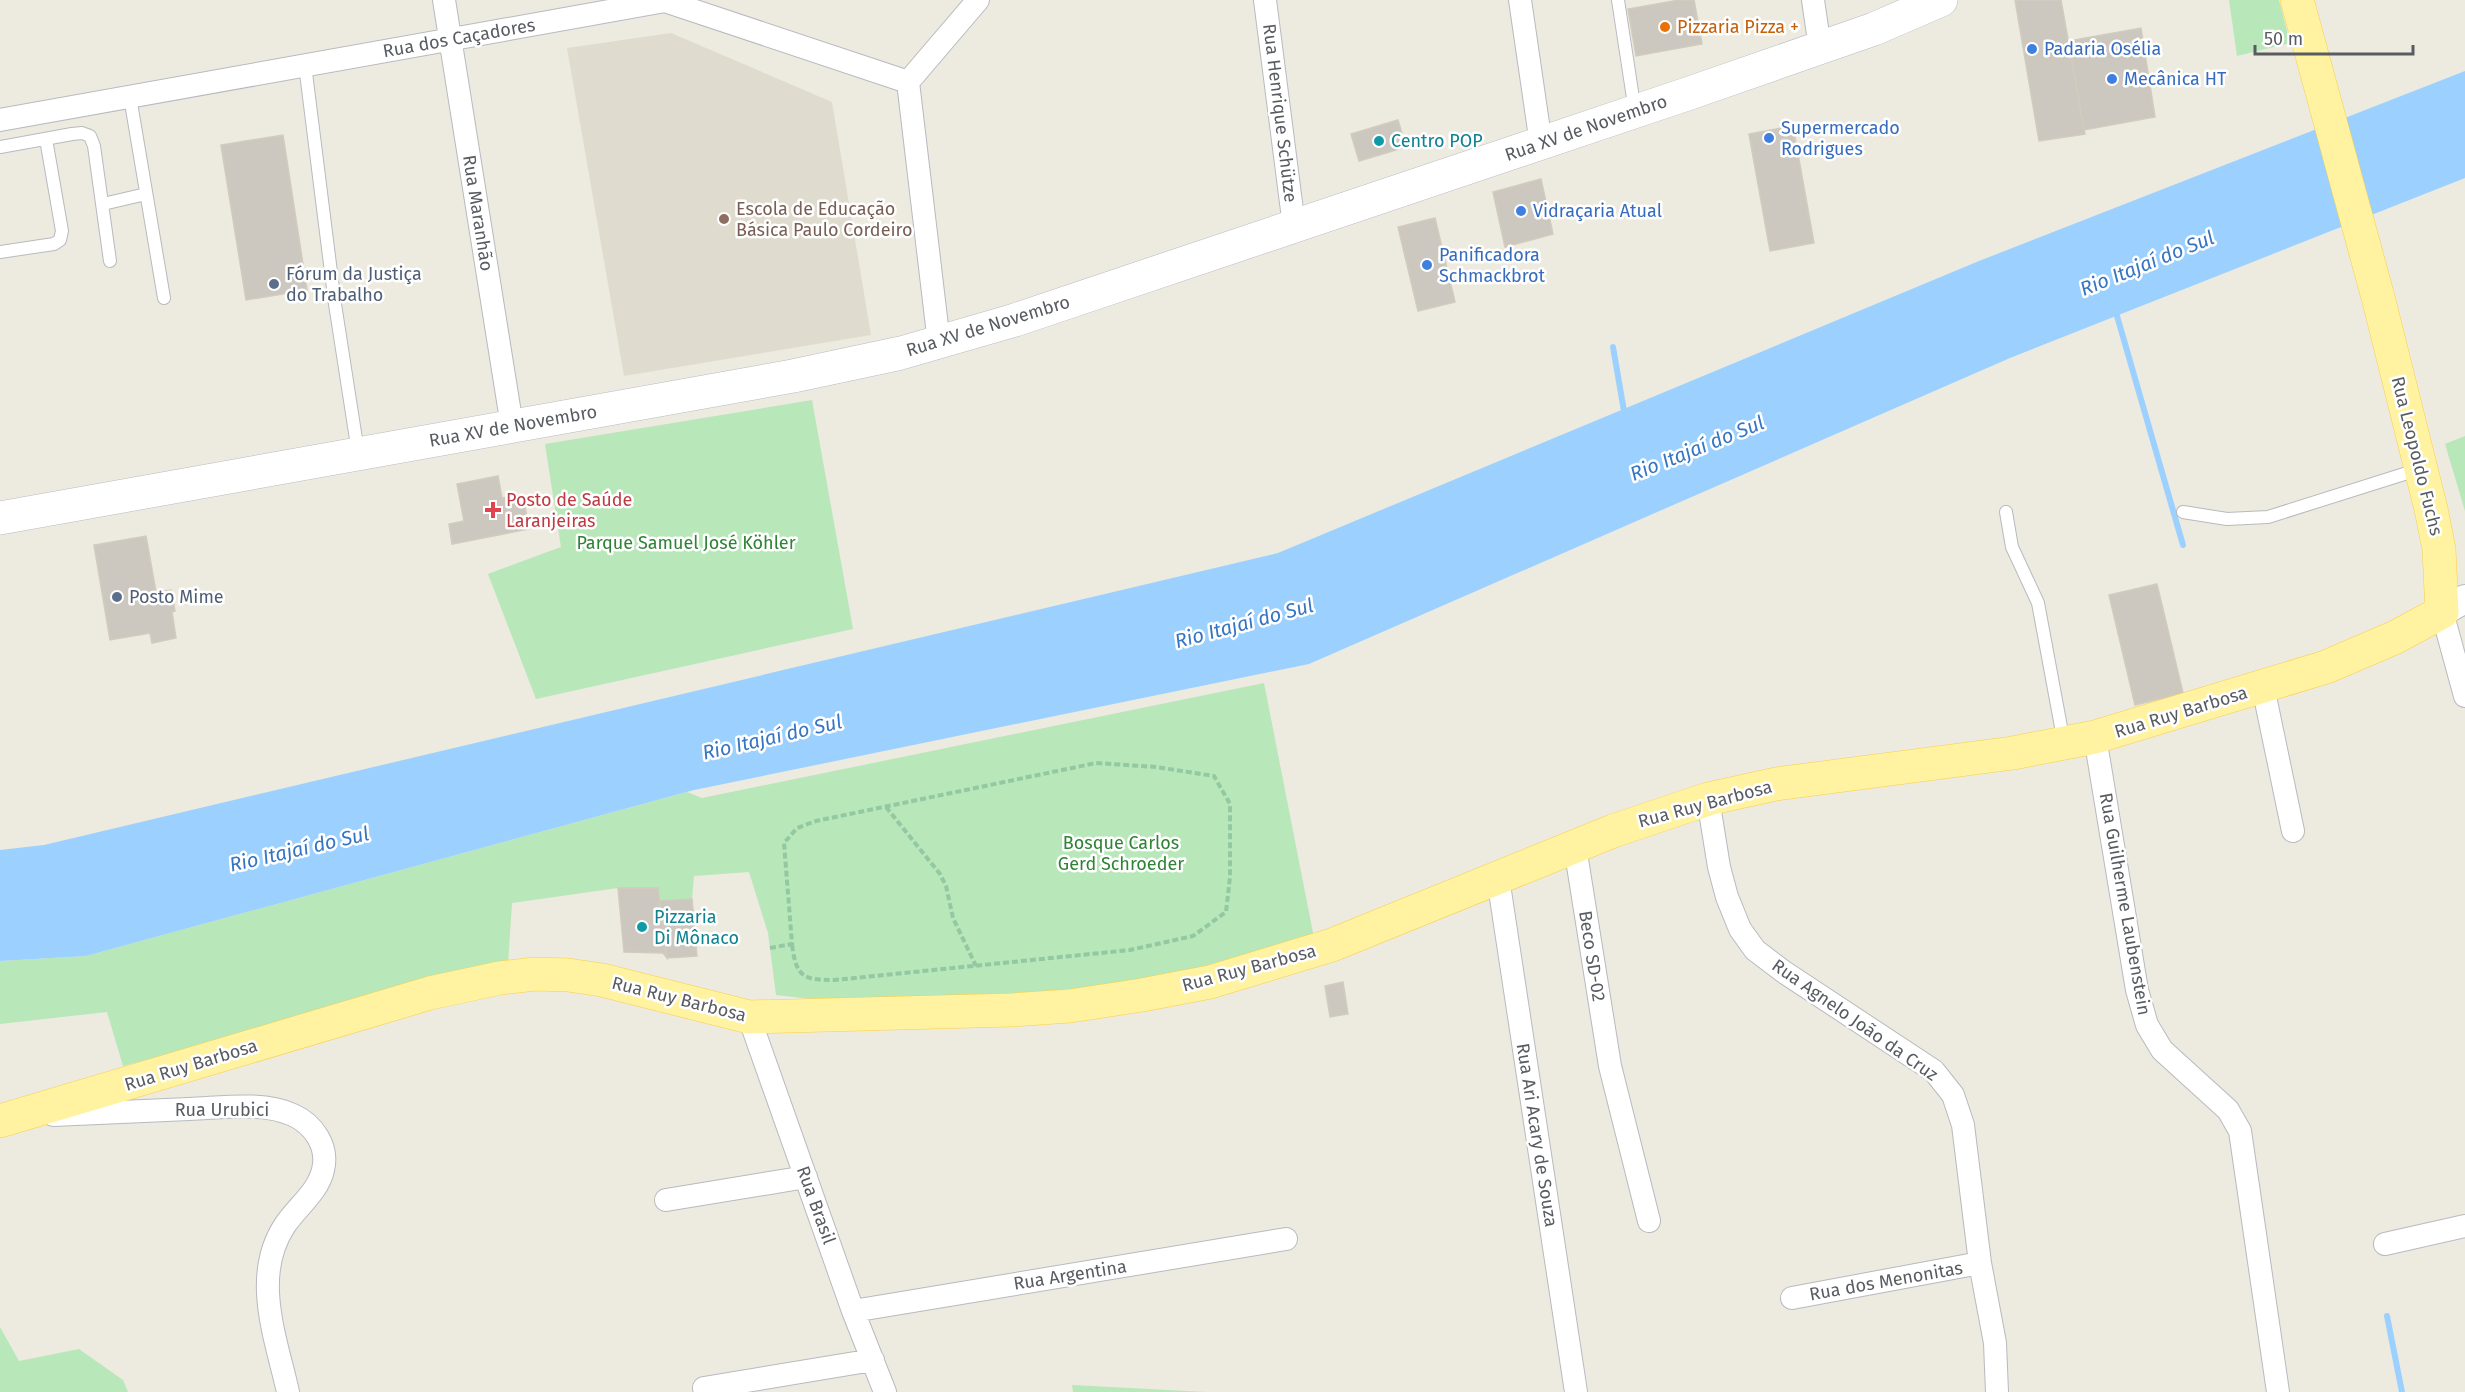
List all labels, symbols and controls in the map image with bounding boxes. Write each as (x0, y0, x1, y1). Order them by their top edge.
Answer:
street label: Rua dos Caçadores (381, 14, 537, 62)
place label: Pizzaria Pizza + (1677, 16, 1799, 38)
scale bar (2255, 18, 2412, 56)
marker: Pizzaria Pizza + (1658, 20, 1672, 34)
street label: Rua Henrique Schütze (1258, 22, 1302, 204)
text: 50 m (2264, 28, 2303, 50)
place label: Padaria Osélia (2044, 38, 2161, 60)
marker: Padaria Osélia (2025, 42, 2039, 56)
place label: Mecânica HT (2124, 68, 2227, 90)
marker: Mecânica HT (2105, 72, 2119, 86)
street label: Rua XV de Novembro (1502, 90, 1670, 166)
place label: Supermercado Rodrigues (1781, 117, 1900, 160)
place label: Centro POP (1391, 130, 1483, 152)
marker: Supermercado Rodrigues (1762, 131, 1776, 145)
marker: Centro POP (1372, 134, 1386, 148)
street label: Rua Maranhão (458, 153, 498, 273)
place label: Escola de Educação Básica Paulo Cordeiro (736, 198, 912, 241)
place label: Vidraçaria Atual (1533, 200, 1662, 222)
marker: Vidraçaria Atual (1514, 204, 1528, 218)
marker: Escola de Educação Básica Paulo Cordeiro (717, 212, 731, 226)
water label: Rio Itajaí do Sul (2076, 225, 2218, 301)
place label: Panificadora Schmackbrot (1439, 244, 1546, 287)
marker: Panificadora Schmackbrot (1420, 258, 1434, 272)
place label: Fórum da Justiça do Trabalho (286, 263, 422, 306)
marker: Fórum da Justiça do Trabalho (267, 277, 281, 291)
street label: Rua XV de Novembro (903, 291, 1073, 361)
street label: Rua Leopoldo Fuchs (2387, 374, 2447, 538)
street label: Rua XV de Novembro (427, 400, 599, 452)
water label: Rio Itajaí do Sul (1626, 410, 1768, 486)
place label: Posto de Saúde Laranjeiras (506, 489, 632, 532)
marker: Posto de Saúde Laranjeiras (484, 501, 502, 519)
park label: Parque Samuel José Köhler (576, 532, 796, 554)
place label: Posto Mime (129, 586, 224, 608)
marker: Posto Mime (110, 590, 124, 604)
water label: Rio Itajaí do Sul (1172, 593, 1316, 653)
street label: Rua Ruy Barbosa (2112, 681, 2250, 743)
water label: Rio Itajaí do Sul (700, 709, 844, 765)
street label: Rua Ruy Barbosa (1636, 776, 1774, 832)
street label: Rua Guilherme Laubenstein (2095, 791, 2155, 1017)
water label: Rio Itajaí do Sul (227, 821, 371, 877)
park label: Bosque Carlos Gerd Schroeder (1058, 832, 1184, 875)
place label: Pizzaria Di Mônaco (654, 906, 739, 949)
street label: Beco SD-02 (1574, 909, 1610, 1003)
marker: Pizzaria Di Mônaco (635, 920, 649, 934)
street label: Rua Ruy Barbosa (1180, 940, 1318, 996)
street label: Rua Agnelo João da Cruz (1768, 954, 1942, 1086)
street label: Rua Ruy Barbosa (609, 972, 749, 1026)
street label: Rua Ruy Barbosa (122, 1034, 260, 1096)
street label: Rua Ari Acary de Souza (1512, 1042, 1562, 1228)
street label: Rua Urubici (175, 1099, 269, 1121)
street label: Rua Brasil (792, 1163, 840, 1247)
street label: Rua Argentina (1012, 1255, 1128, 1295)
street label: Rua dos Menonitas (1808, 1257, 1964, 1305)

